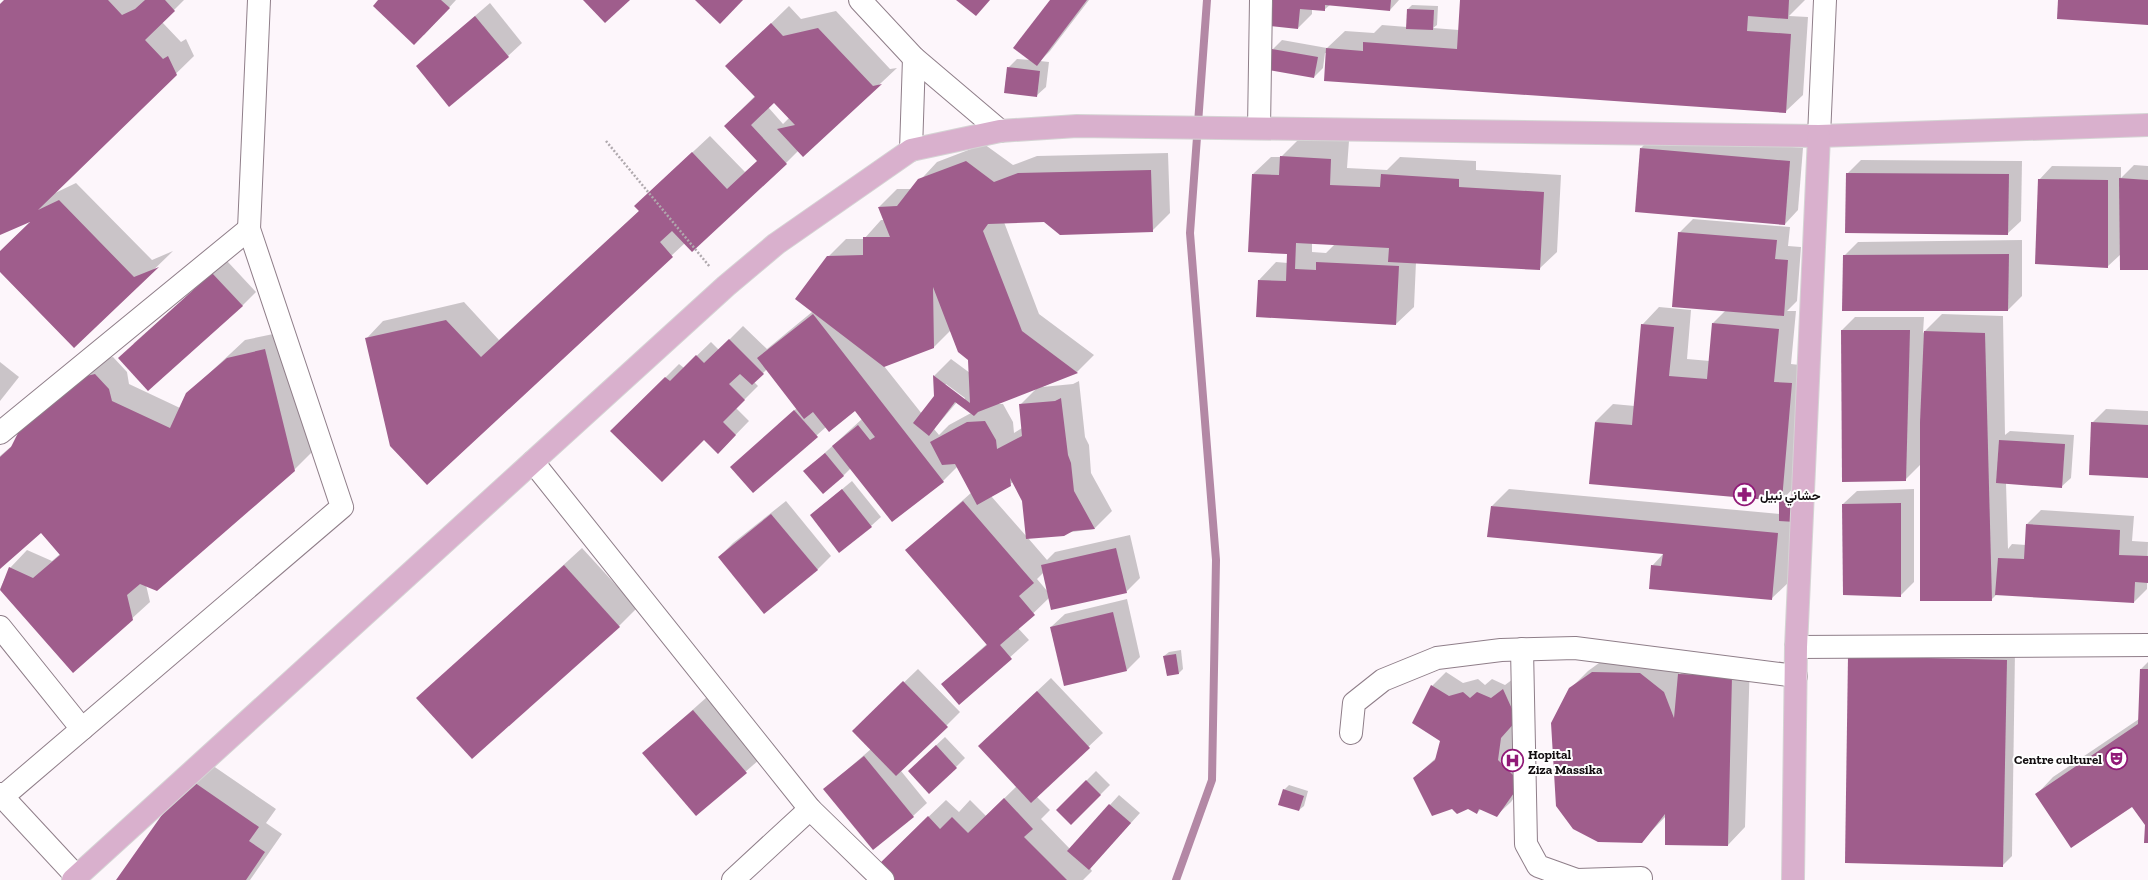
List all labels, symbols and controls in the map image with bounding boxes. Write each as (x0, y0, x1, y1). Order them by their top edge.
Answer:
pharmacy icon: حشاني نبيل (1732, 482, 1758, 508)
place label: حشاني نبيل (1760, 488, 1821, 506)
theatre icon: Centre culturel (2104, 746, 2130, 772)
place label: Hopital Ziza Massika (1528, 747, 1603, 777)
hospital icon: Hopital Ziza Massika (1499, 748, 1525, 774)
place label: Centre culturel (2014, 752, 2102, 767)

